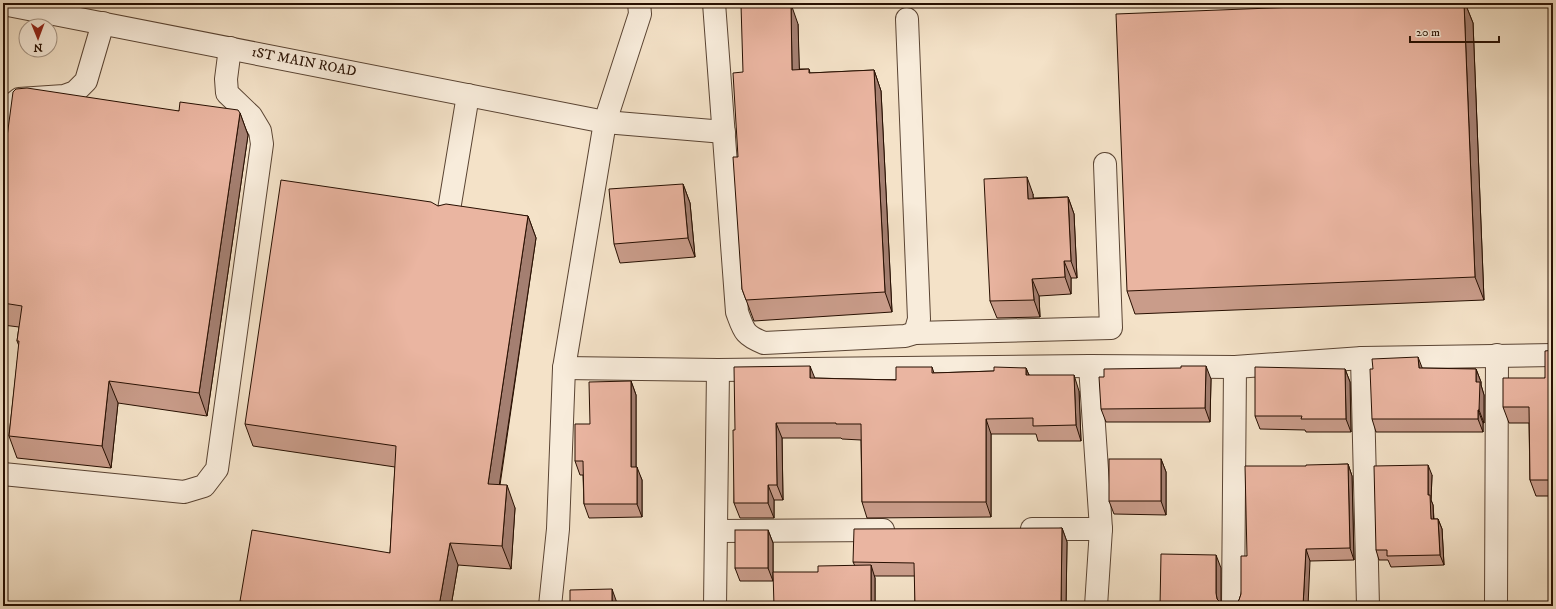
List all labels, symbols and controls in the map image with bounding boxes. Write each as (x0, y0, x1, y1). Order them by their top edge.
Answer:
north arrow (18, 18, 58, 58)
scale bar (1410, 18, 1499, 44)
text: 20 m (1416, 25, 1440, 40)
text: N (34, 40, 43, 54)
street label: 1ST MAIN ROAD (250, 43, 358, 81)

